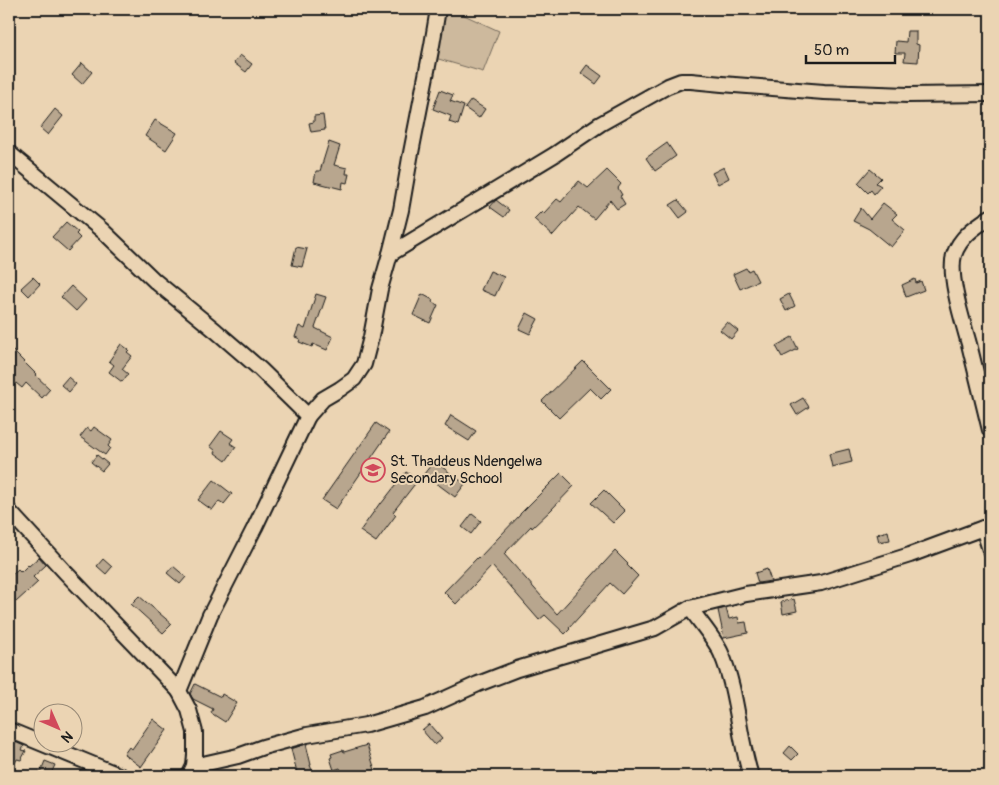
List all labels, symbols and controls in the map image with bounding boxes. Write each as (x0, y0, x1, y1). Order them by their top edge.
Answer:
scale bar (806, 32, 895, 64)
text: 50 m (814, 41, 849, 60)
place label: St. Thaddeus Ndengelwa Secondary School (390, 452, 542, 488)
school or university icon: St. Thaddeus Ndengelwa Secondary School (360, 457, 386, 483)
north arrow (32, 702, 82, 752)
text: N (57, 727, 76, 746)

